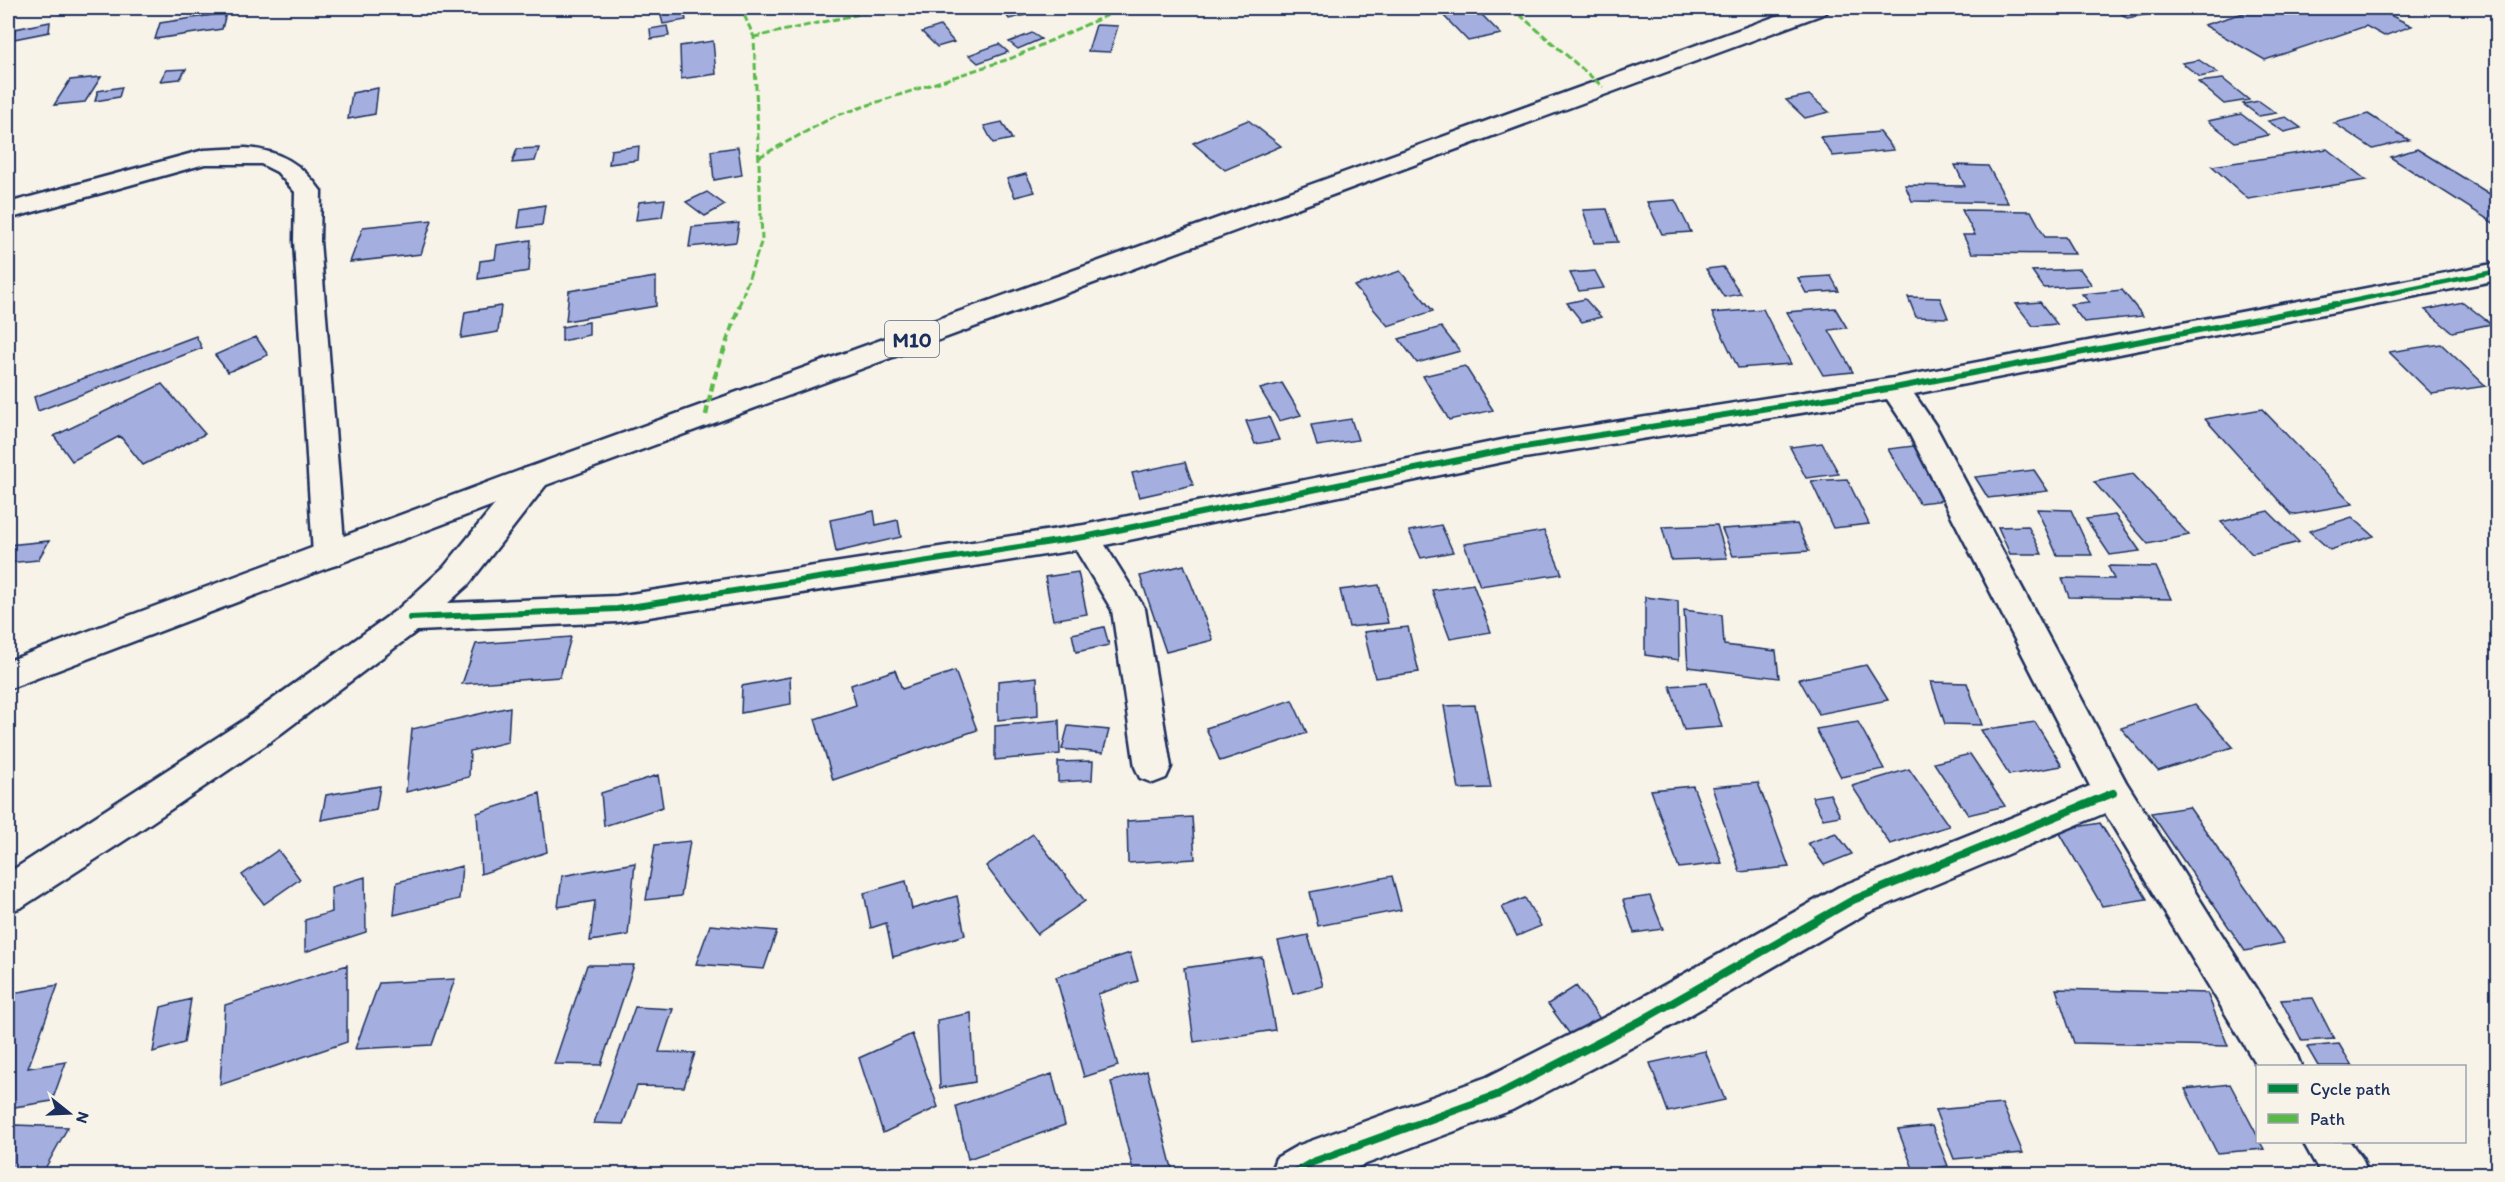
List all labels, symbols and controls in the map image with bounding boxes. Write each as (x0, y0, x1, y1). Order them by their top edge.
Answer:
road number: M10 (885, 321, 939, 357)
legend (2256, 1065, 2466, 1143)
text: Cycle path (2310, 1078, 2391, 1100)
north arrow (39, 1083, 99, 1143)
text: Path (2310, 1108, 2345, 1130)
text: N (72, 1109, 93, 1126)

